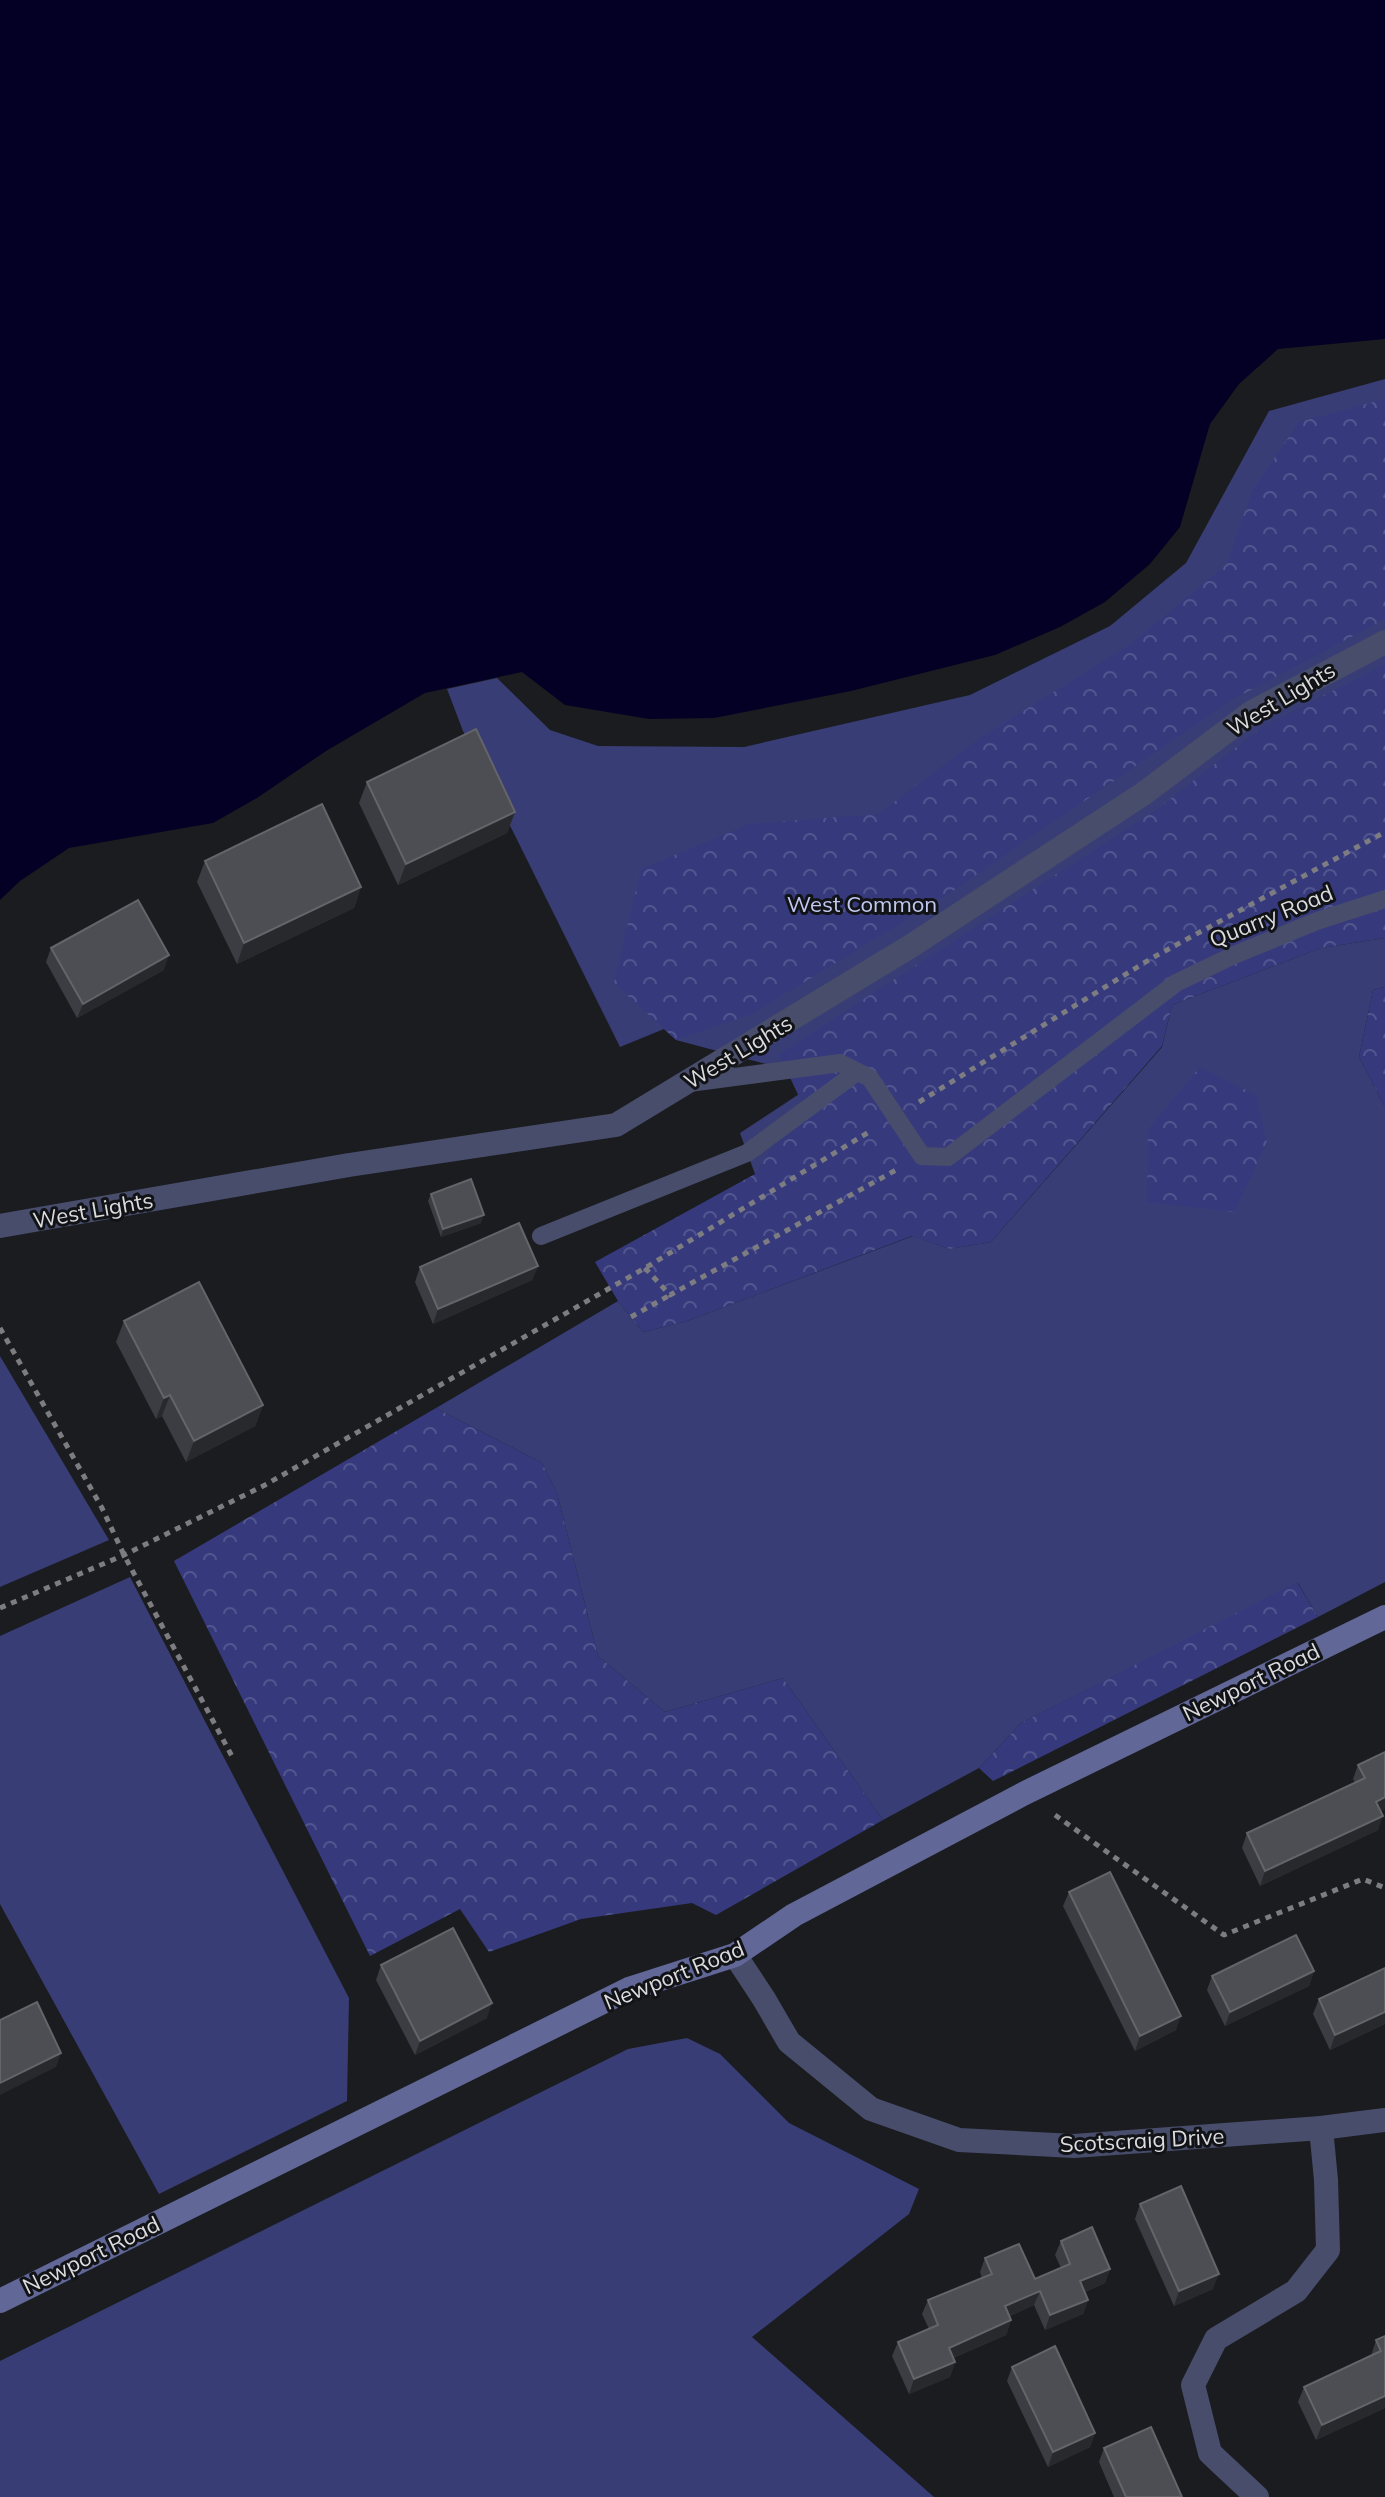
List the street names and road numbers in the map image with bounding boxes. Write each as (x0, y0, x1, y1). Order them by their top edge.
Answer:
street label: West Lights (1222, 656, 1340, 742)
street label: Quarry Road (1205, 879, 1337, 953)
street label: West Lights (679, 1009, 797, 1095)
street label: West Lights (31, 1186, 155, 1234)
street label: Newport Road (1178, 1637, 1324, 1727)
street label: Newport Road (600, 1934, 748, 2016)
street label: Scotscraig Drive (1059, 2122, 1225, 2158)
street label: Newport Road (18, 2210, 164, 2300)

